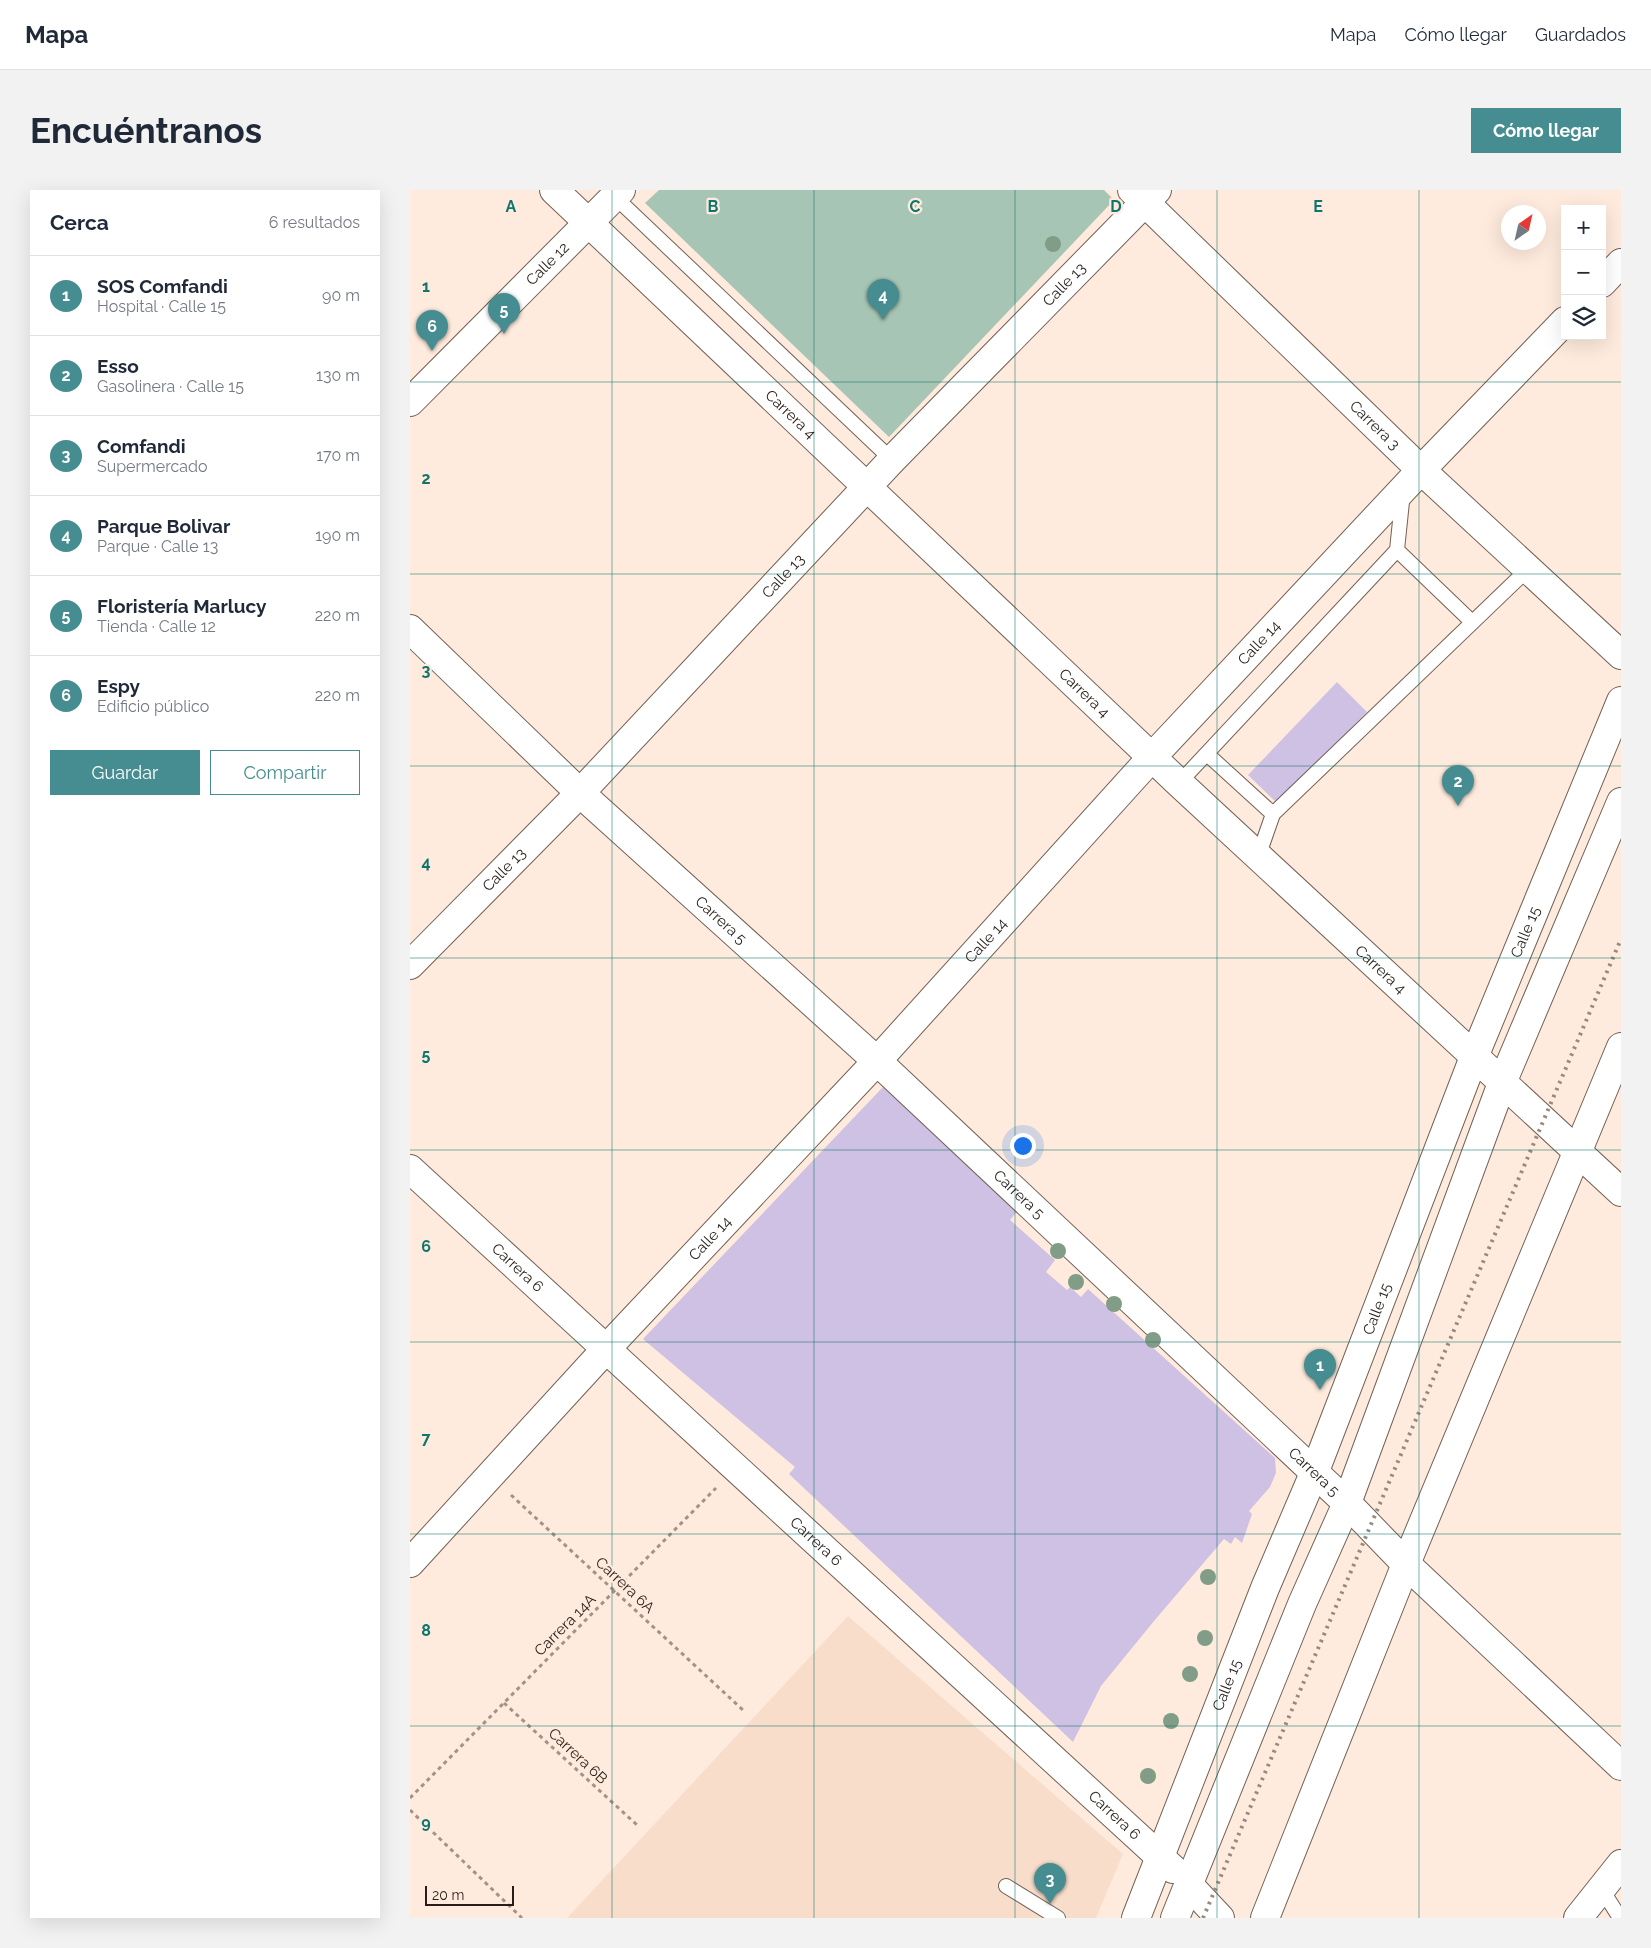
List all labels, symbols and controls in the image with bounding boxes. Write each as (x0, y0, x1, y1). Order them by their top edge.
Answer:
text: Mapa (25, 20, 88, 49)
text: Mapa (1330, 24, 1376, 45)
text: Cómo llegar (1404, 24, 1507, 45)
text: Guardados (1535, 24, 1626, 45)
button: Cómo llegar (1471, 108, 1621, 153)
text: Encuéntranos (30, 110, 262, 151)
text: A (506, 197, 517, 216)
text: B (708, 197, 719, 216)
text: C (910, 197, 921, 216)
text: D (1110, 197, 1122, 216)
text: E (1313, 197, 1323, 216)
north arrow (1501, 205, 1546, 250)
map controls (1561, 205, 1606, 340)
button: + (1561, 205, 1606, 250)
text: Cerca (50, 210, 109, 235)
text: 6 resultados (269, 213, 360, 232)
street label: Calle 12 (522, 238, 573, 289)
button: − (1561, 250, 1606, 295)
street label: Calle 13 (1039, 259, 1089, 310)
text: SOS Comfandi (97, 275, 228, 297)
text: 1 (422, 277, 430, 296)
pin: 4 (867, 279, 899, 320)
text: 1 (62, 286, 70, 305)
text: 90 m (322, 286, 360, 305)
pin: 5 (488, 293, 520, 334)
button: layers (1561, 295, 1606, 340)
text: Hospital · Calle 15 (97, 297, 226, 316)
pin: 6 (416, 310, 448, 351)
text: Esso (97, 355, 139, 377)
text: 2 (61, 366, 71, 385)
text: 130 m (316, 366, 360, 385)
text: Gasolinera · Calle 15 (97, 377, 244, 396)
street label: Carrera 4 (761, 386, 820, 443)
street label: Carrera 3 (1346, 397, 1404, 454)
text: Comfandi (97, 435, 186, 457)
text: 3 (62, 446, 70, 465)
text: 170 m (316, 446, 360, 465)
text: Supermercado (97, 457, 208, 476)
text: 2 (421, 469, 431, 488)
text: Parque Bolivar (97, 515, 230, 537)
text: 4 (61, 526, 71, 545)
text: 190 m (315, 526, 360, 545)
text: Parque · Calle 13 (97, 537, 218, 556)
street label: Calle 13 (758, 550, 808, 602)
text: Floristería Marlucy (97, 595, 267, 617)
text: 5 (62, 606, 70, 625)
text: 220 m (315, 606, 360, 625)
text: Tienda · Calle 12 (97, 617, 216, 636)
street label: Calle 14 (1234, 617, 1284, 669)
text: 3 (422, 661, 431, 680)
street label: Carrera 4 (1055, 665, 1113, 721)
text: Espy (97, 675, 140, 697)
text: 6 (61, 686, 71, 705)
text: 220 m (315, 686, 360, 705)
text: Edificio público (97, 697, 209, 716)
button: Guardar (50, 750, 200, 795)
button: Compartir (210, 750, 360, 795)
pin: 2 (1442, 765, 1474, 806)
street label: Calle 13 (479, 844, 529, 895)
text: 4 (421, 853, 431, 872)
street label: Carrera 5 (691, 892, 750, 948)
street label: Calle 15 (1507, 904, 1544, 961)
street label: Calle 14 (961, 915, 1011, 967)
street label: Carrera 4 (1351, 941, 1410, 997)
text: 5 (422, 1045, 431, 1064)
your location (1010, 1133, 1036, 1159)
street label: Carrera 5 (990, 1166, 1048, 1223)
street label: Calle 14 (685, 1213, 735, 1264)
text: 6 (421, 1237, 431, 1256)
street label: Carrera 6 (488, 1239, 547, 1296)
street label: Calle 15 (1359, 1281, 1395, 1337)
pin: 1 (1304, 1349, 1336, 1390)
text: 7 (422, 1429, 431, 1448)
street label: Carrera 5 (1285, 1444, 1343, 1500)
street label: Carrera 6 (786, 1513, 846, 1570)
street label: Carrera 6A (592, 1553, 658, 1617)
street label: Carrera 14A (531, 1591, 599, 1659)
text: 8 (421, 1621, 431, 1640)
street label: Calle 15 (1209, 1657, 1245, 1714)
street label: Carrera 6B (545, 1724, 611, 1788)
street label: Carrera 6 (1085, 1787, 1144, 1844)
text: 9 (421, 1813, 431, 1832)
pin: 3 (1034, 1863, 1066, 1904)
scale bar (425, 1883, 514, 1906)
text: 20 m (432, 1887, 464, 1903)

